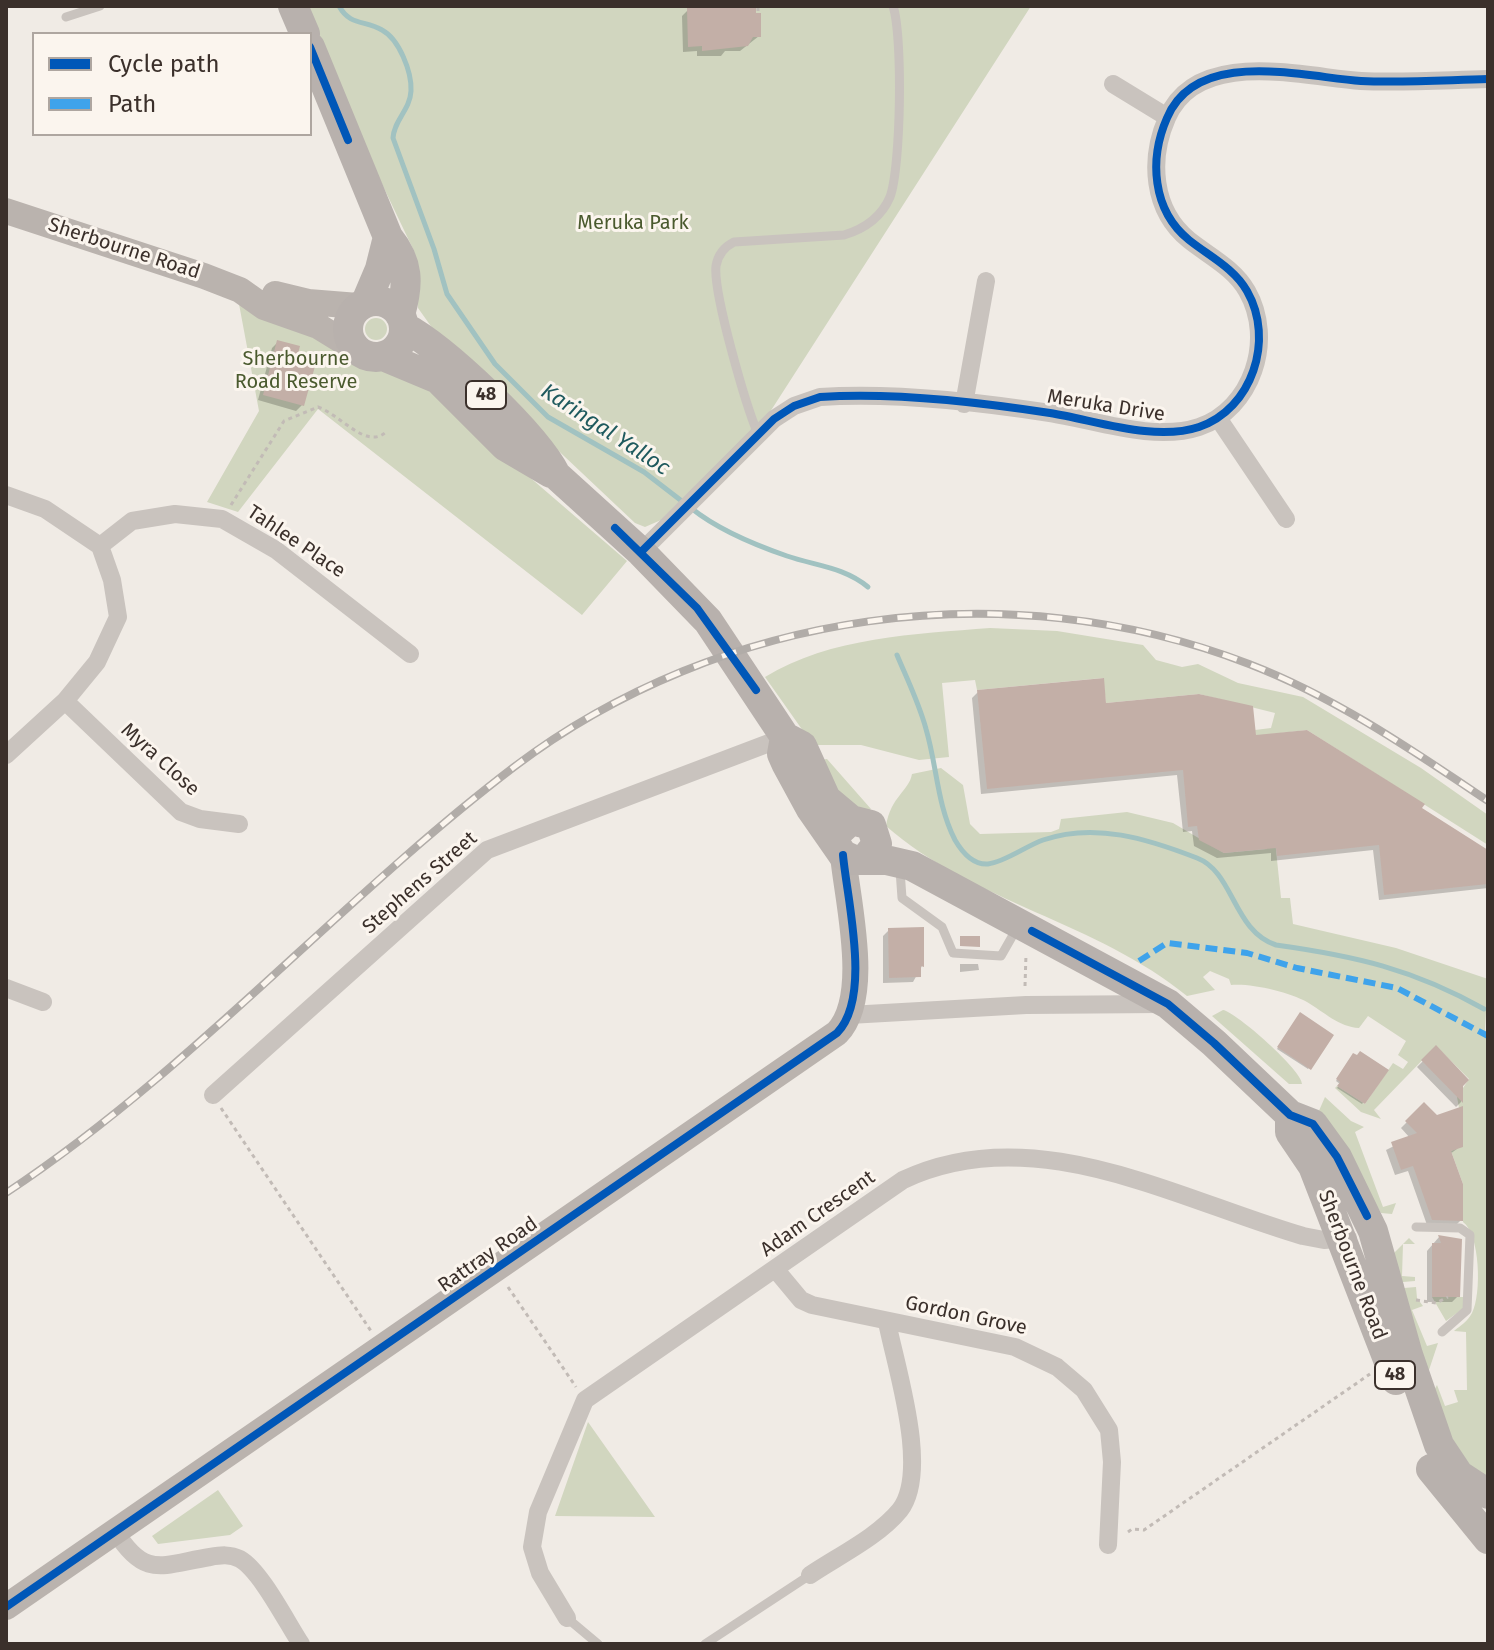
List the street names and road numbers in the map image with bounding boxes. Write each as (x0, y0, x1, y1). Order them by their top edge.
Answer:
street label: Sherbourne Road (45, 213, 203, 285)
road number: 48 (466, 381, 506, 409)
street label: Meruka Drive (1045, 385, 1167, 427)
street label: Tahlee Place (242, 500, 350, 584)
street label: Myra Close (116, 719, 204, 801)
street label: Stephens Street (358, 827, 482, 939)
street label: Adam Crescent (756, 1166, 880, 1262)
street label: Sherbourne Road (1312, 1187, 1392, 1343)
street label: Rattray Road (434, 1212, 542, 1298)
street label: Gordon Grove (903, 1291, 1029, 1341)
road number: 48 (1375, 1361, 1415, 1389)

